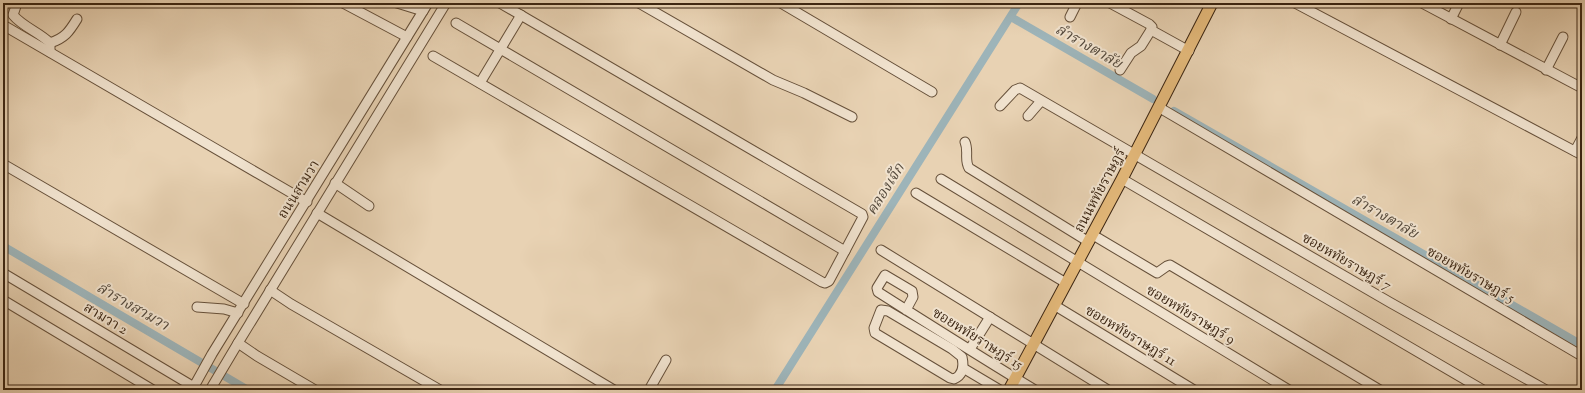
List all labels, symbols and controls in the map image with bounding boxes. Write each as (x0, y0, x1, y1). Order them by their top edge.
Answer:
water label: ลำรางตาลัย (1051, 20, 1126, 75)
street label: ถนนหทัยราษฎร์ (1069, 144, 1132, 237)
street label: ถนนสามวา (274, 157, 326, 223)
water label: คลองเจ๊ก (862, 159, 911, 220)
water label: ลำรางตาลัย (1347, 190, 1422, 245)
street label: ซอยหทัยราษฎร์ 7 (1297, 228, 1395, 297)
street label: ซอยหทัยราษฎร์ 5 (1422, 242, 1518, 309)
water label: ลำรางสามวา (92, 278, 173, 337)
street label: ซอยหทัยราษฎร์ 9 (1142, 280, 1239, 350)
street label: สามวา 2 (79, 299, 131, 341)
street label: ซอยหทัยราษฎร์ 11 (1081, 301, 1180, 372)
street label: ซอยหทัยราษฎร์ 15 (928, 303, 1027, 376)

